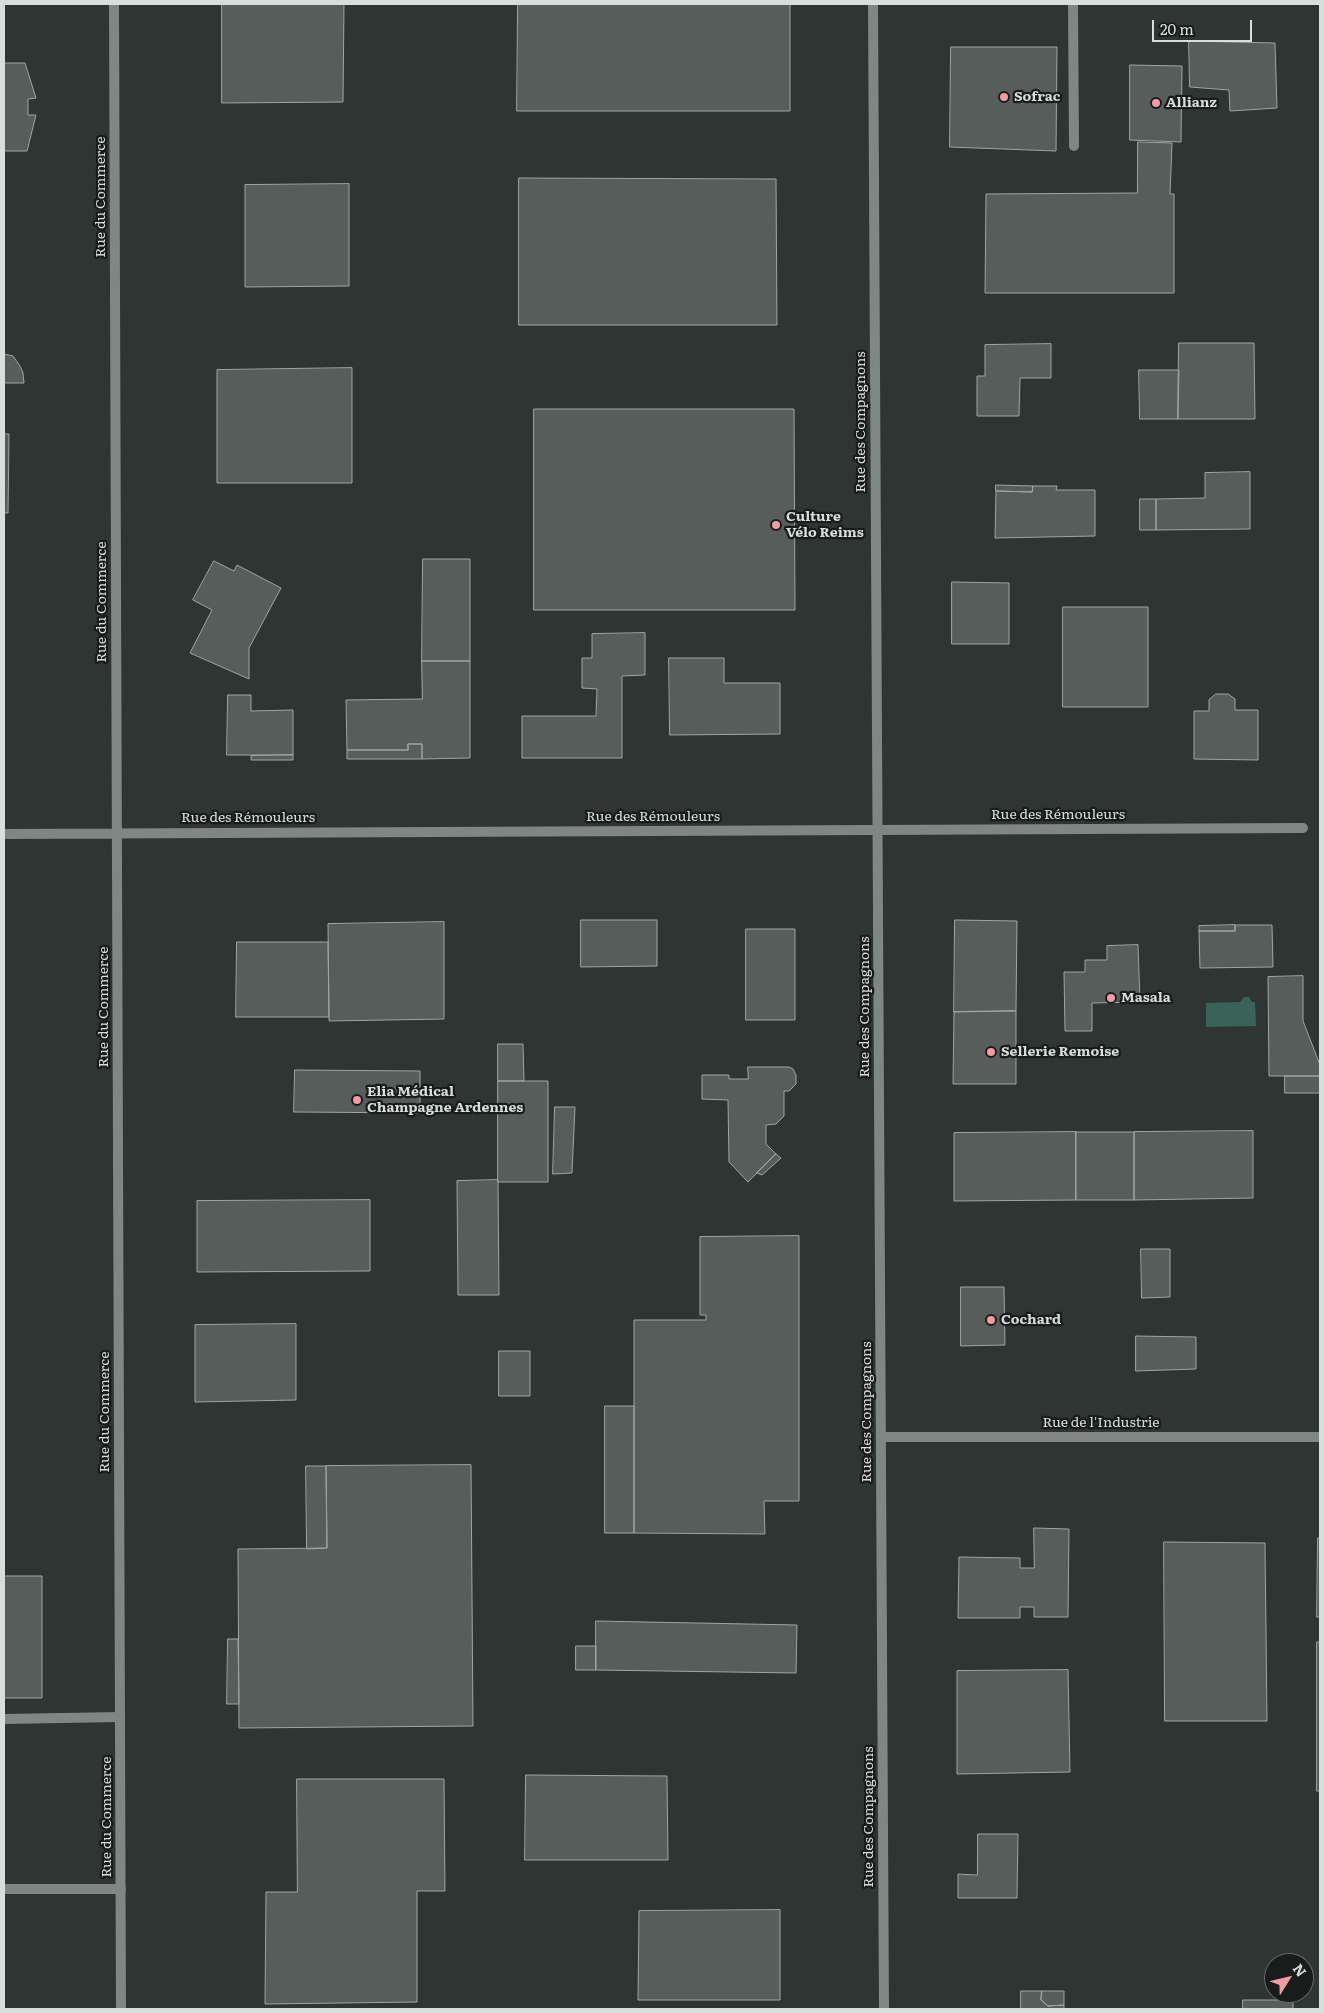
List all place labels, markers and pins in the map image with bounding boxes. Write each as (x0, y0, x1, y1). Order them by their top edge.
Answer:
place label: Sofrac (1014, 89, 1060, 105)
marker: Sofrac (998, 91, 1010, 103)
place label: Allianz (1166, 95, 1217, 111)
marker: Allianz (1150, 97, 1162, 109)
place label: Culture Vélo Reims (786, 509, 864, 542)
marker: Culture Vélo Reims (770, 519, 782, 531)
place label: Masala (1121, 990, 1171, 1006)
marker: Masala (1105, 992, 1117, 1004)
place label: Sellerie Remoise (1001, 1044, 1119, 1060)
marker: Sellerie Remoise (985, 1046, 997, 1058)
place label: Elia Médical Champagne Ardennes (367, 1084, 523, 1116)
marker: Elia Médical Champagne Ardennes (351, 1094, 363, 1106)
place label: Cochard (1001, 1312, 1061, 1328)
marker: Cochard (985, 1314, 997, 1326)

